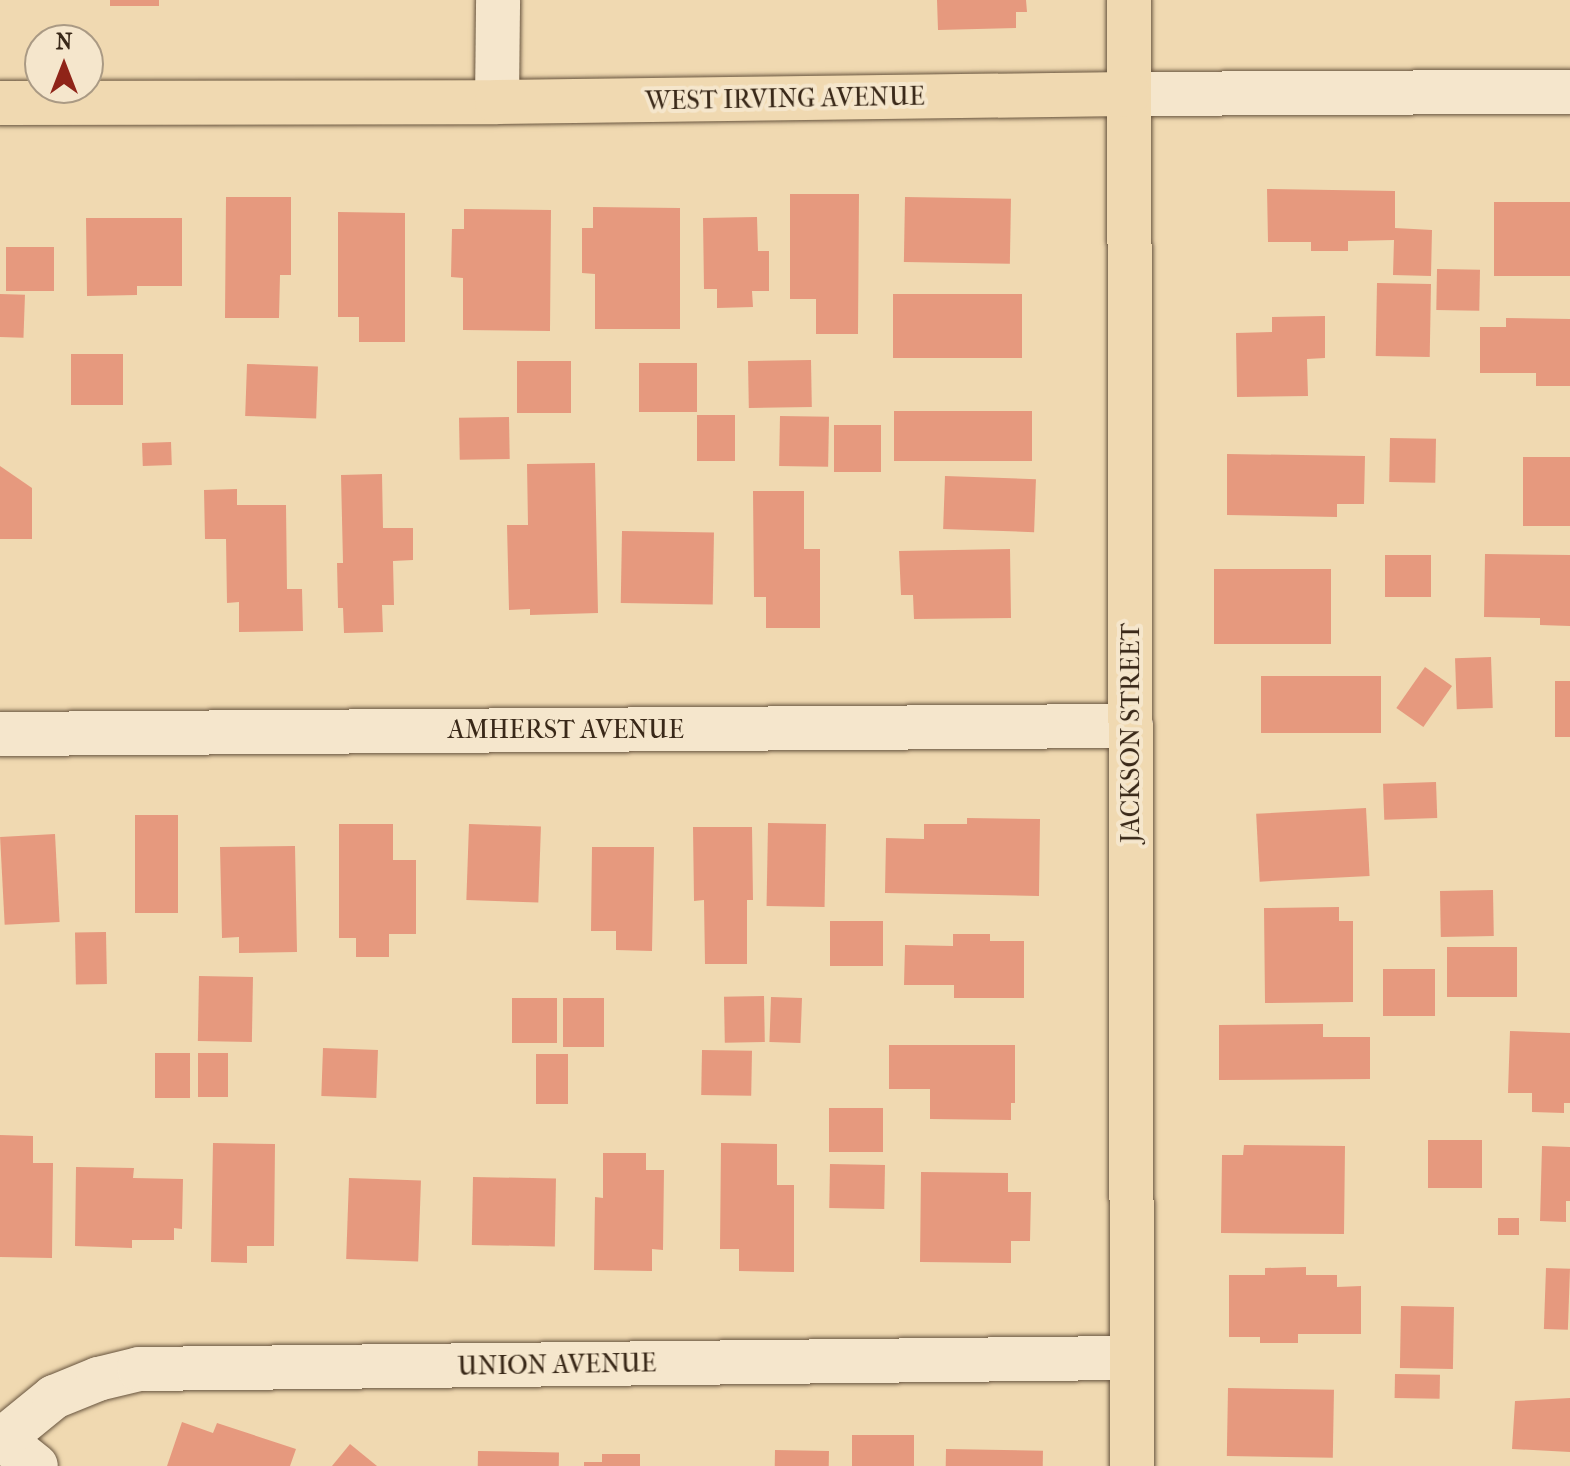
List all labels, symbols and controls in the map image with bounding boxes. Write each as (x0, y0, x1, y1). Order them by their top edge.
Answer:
north arrow (24, 24, 104, 104)
text: N (56, 29, 72, 55)
street label: WEST IRVING AVENUE (645, 81, 925, 117)
street label: JACKSON STREET (1115, 623, 1147, 843)
street label: AMHERST AVENUE (448, 714, 684, 746)
street label: UNION AVENUE (457, 1348, 657, 1382)

